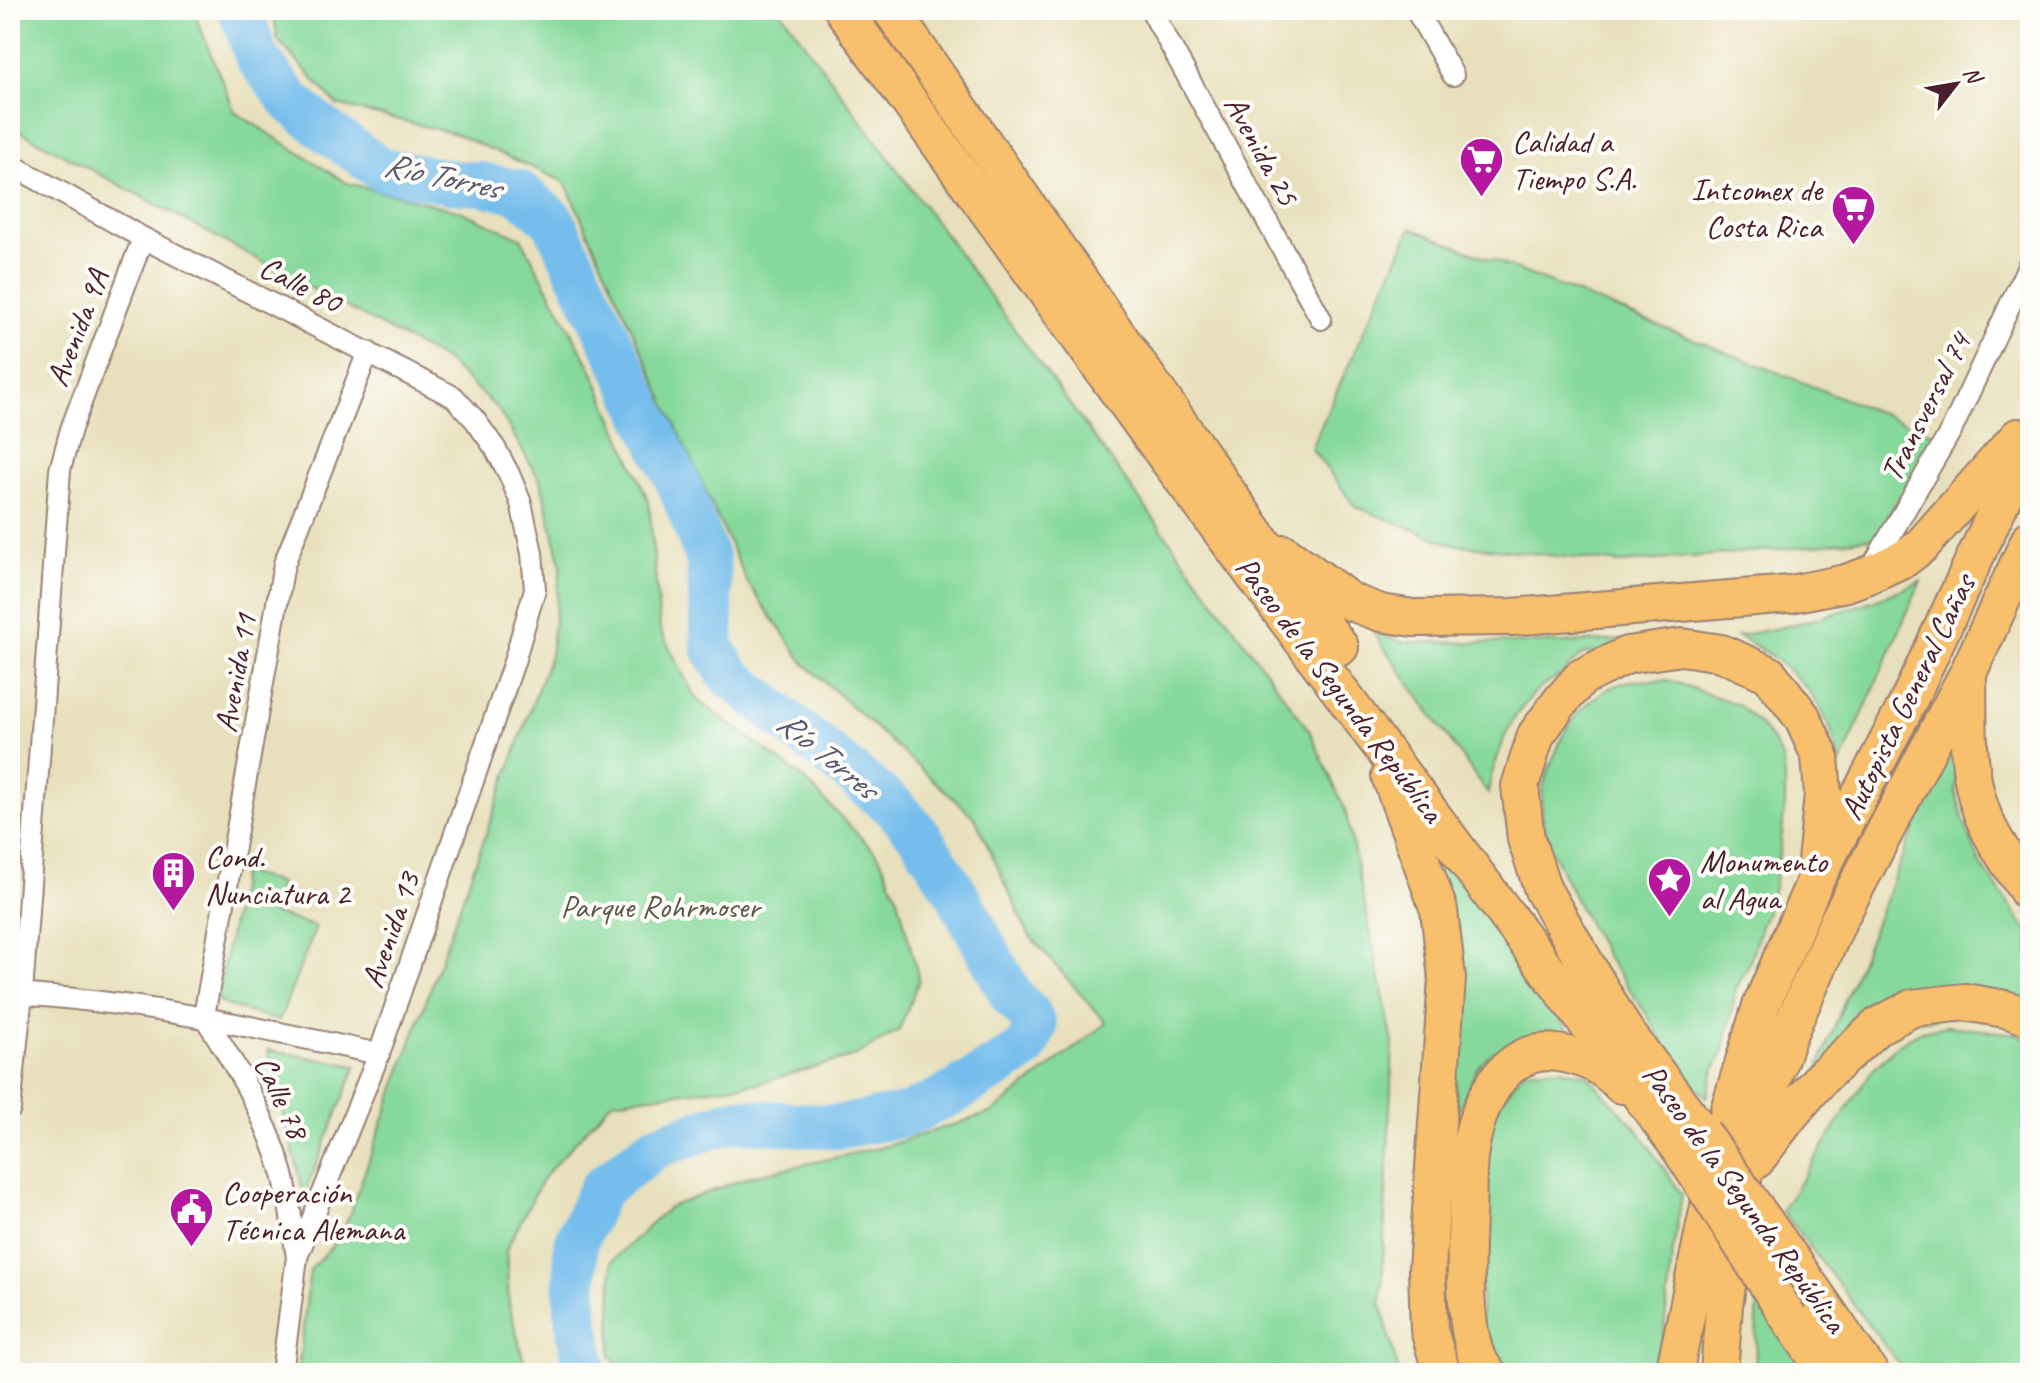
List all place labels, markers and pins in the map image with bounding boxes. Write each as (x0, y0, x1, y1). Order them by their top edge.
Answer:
place label: Calidad a Tiempo S.A. (1512, 121, 1637, 199)
supermarket icon: Calidad a Tiempo S.A. (1457, 135, 1505, 198)
place label: Intcomex de Costa Rica (1691, 169, 1825, 247)
supermarket icon: Intcomex de Costa Rica (1829, 183, 1877, 246)
place label: Cond. Nunciatura 2 (205, 836, 352, 914)
place label: Monumento al Agua (1700, 841, 1829, 919)
building icon: Cond. Nunciatura 2 (150, 850, 198, 913)
place icon: Monumento al Agua (1645, 855, 1693, 918)
place label: Cooperación Técnica Alemana (222, 1172, 406, 1250)
public building icon: Cooperación Técnica Alemana (167, 1186, 215, 1249)

